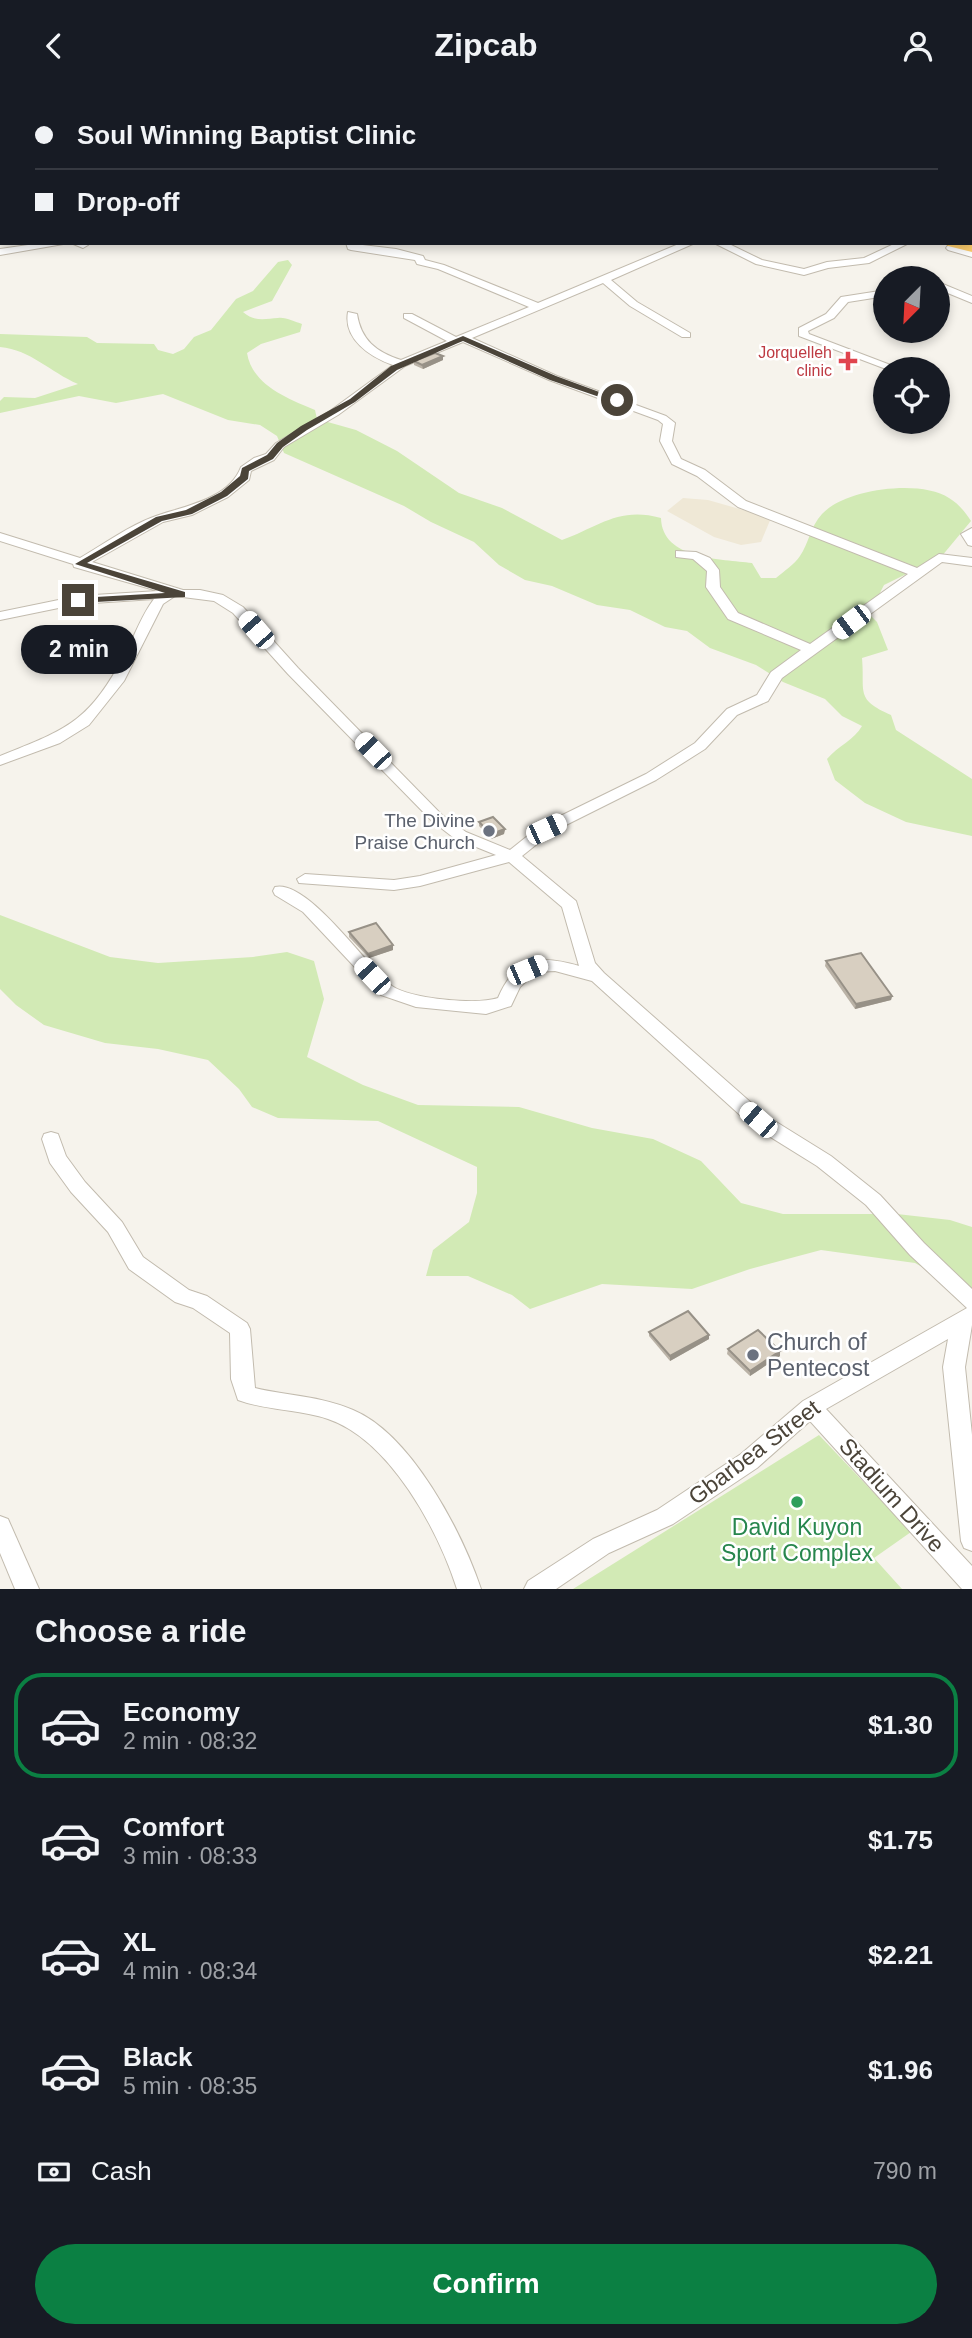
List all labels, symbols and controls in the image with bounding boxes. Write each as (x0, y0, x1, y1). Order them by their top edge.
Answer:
icon: back (35, 27, 73, 65)
text: Zipcab (434, 27, 538, 63)
icon: person (899, 27, 937, 65)
text: Soul Winning Baptist Clinic (77, 120, 416, 150)
text: Drop-off (77, 187, 180, 217)
north arrow (873, 266, 950, 343)
map controls (873, 266, 950, 434)
place label: Jorquelleh clinic (758, 344, 832, 379)
marker: Jorquelleh clinic (838, 351, 858, 371)
button: locate (873, 357, 950, 434)
route start (601, 384, 633, 416)
route end (62, 584, 94, 616)
car (828, 601, 875, 643)
car (235, 607, 278, 653)
callout: 2 min (20, 625, 136, 673)
text: 2 min (49, 636, 109, 662)
car (351, 729, 396, 773)
place label: The Divine Praise Church (355, 810, 475, 853)
car (523, 811, 570, 847)
marker: The Divine Praise Church (481, 823, 497, 839)
car (504, 952, 551, 988)
car (350, 953, 395, 999)
car (736, 1098, 781, 1142)
place label: Church of Pentecost (767, 1329, 870, 1381)
marker: Church of Pentecost (745, 1347, 761, 1363)
street label: Gbarbea Street (683, 1394, 825, 1510)
street label: Stadium Drive (834, 1433, 950, 1557)
marker: David Kuyon Sport Complex (789, 1494, 805, 1510)
place label: David Kuyon Sport Complex (721, 1514, 874, 1566)
text: Choose a ride (35, 1613, 247, 1649)
icon: car (39, 1694, 102, 1757)
text: Economy (123, 1697, 240, 1727)
text: $1.30 (868, 1710, 933, 1740)
text: 2 min · 08:32 (123, 1728, 257, 1754)
icon: car (39, 1809, 102, 1872)
text: Comfort (123, 1812, 224, 1842)
text: $1.75 (868, 1825, 933, 1855)
text: 3 min · 08:33 (123, 1843, 257, 1869)
icon: car (39, 1924, 102, 1987)
text: XL (123, 1927, 156, 1957)
text: $2.21 (868, 1940, 933, 1970)
text: 4 min · 08:34 (123, 1958, 257, 1984)
icon: car (39, 2039, 102, 2102)
text: Black (123, 2042, 192, 2072)
text: $1.96 (868, 2055, 933, 2085)
text: 5 min · 08:35 (123, 2073, 257, 2099)
icon: cash (35, 2153, 73, 2191)
text: Cash (91, 2156, 152, 2186)
text: 790 m (873, 2158, 937, 2184)
button: Confirm (35, 2244, 937, 2324)

